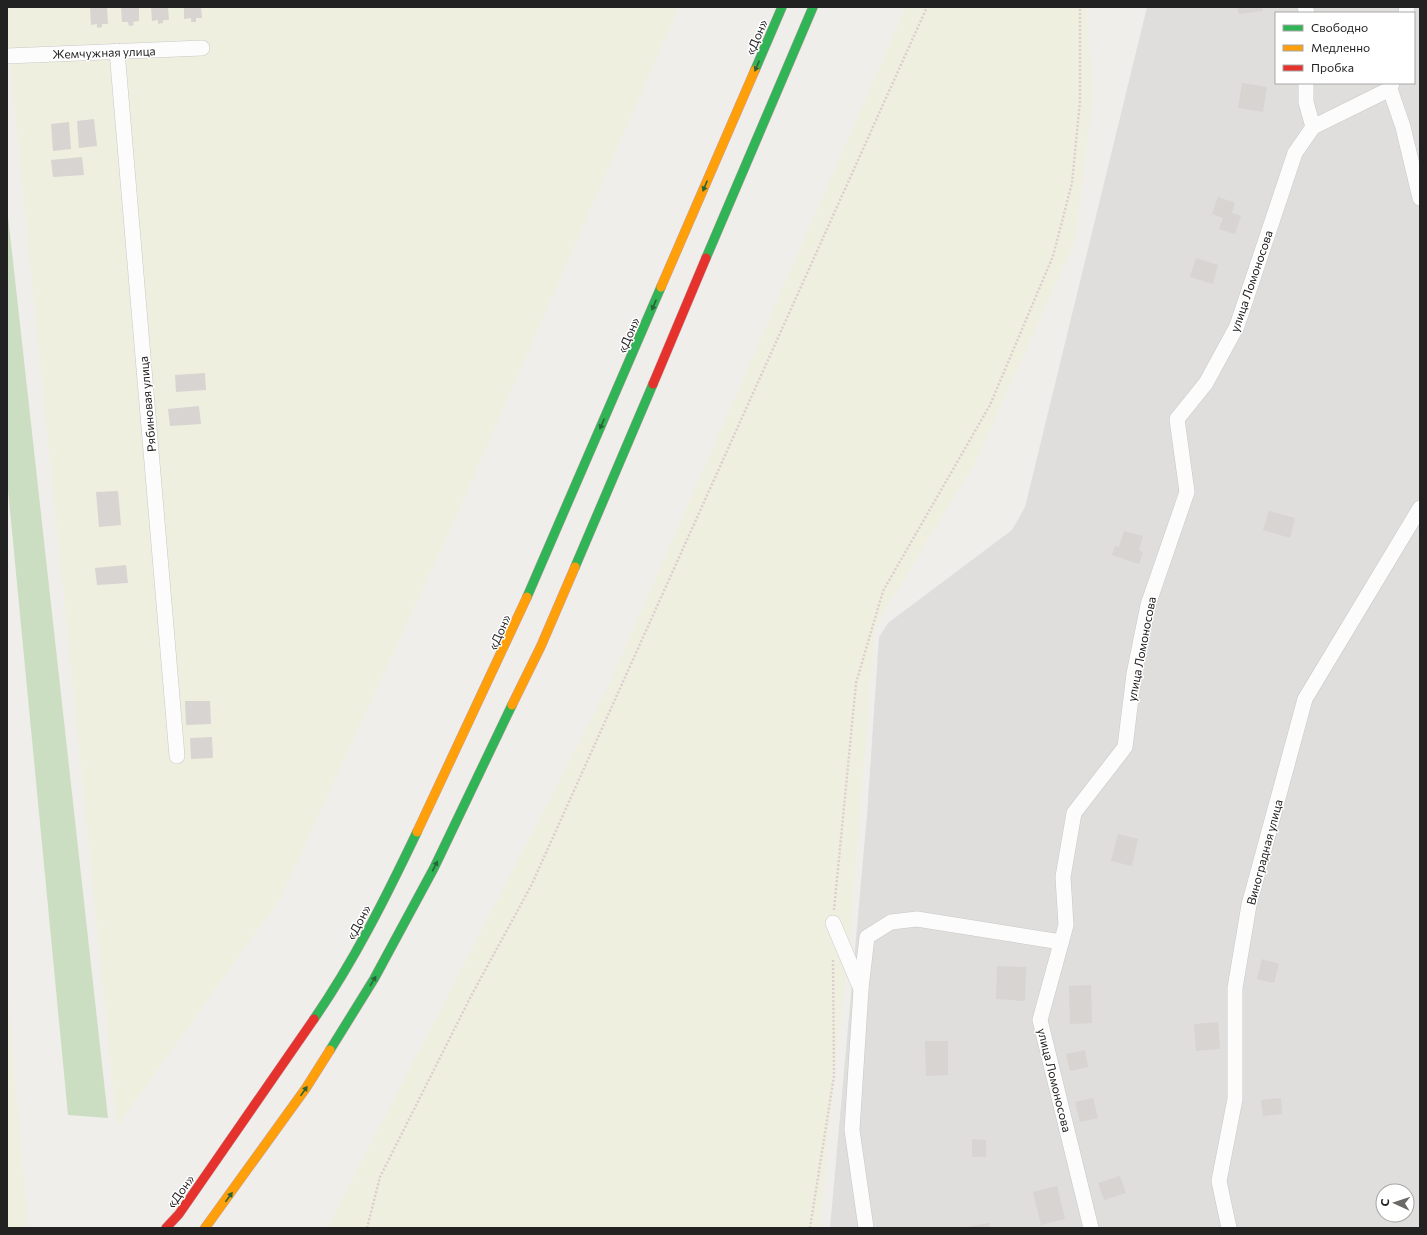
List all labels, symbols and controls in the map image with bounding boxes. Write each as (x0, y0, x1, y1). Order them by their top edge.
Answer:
legend (1275, 12, 1415, 84)
street label: «Дон» (742, 17, 770, 57)
text: Свободно (1311, 20, 1368, 34)
text: Медленно (1311, 40, 1370, 54)
street label: Жемчужная улица (52, 43, 156, 61)
text: Пробка (1311, 60, 1354, 74)
one-way arrow (754, 61, 760, 72)
one-way arrow (702, 180, 708, 192)
street label: улица Ломоносова (1227, 228, 1275, 334)
one-way arrow (650, 299, 656, 311)
street label: «Дон» (614, 315, 642, 355)
street label: Рябиновая улица (136, 356, 158, 452)
one-way arrow (599, 419, 605, 430)
street label: улица Ломоносова (1124, 595, 1158, 703)
street label: «Дон» (485, 612, 513, 652)
street label: Виноградная улица (1243, 798, 1285, 906)
one-way arrow (432, 861, 438, 872)
street label: «Дон» (343, 902, 373, 942)
one-way arrow (369, 975, 376, 987)
street label: улица Ломоносова (1035, 1027, 1075, 1133)
one-way arrow (300, 1086, 308, 1096)
street label: «Дон» (163, 1172, 197, 1210)
north arrow (1375, 1183, 1415, 1223)
one-way arrow (225, 1191, 233, 1202)
text: С (1378, 1198, 1391, 1207)

